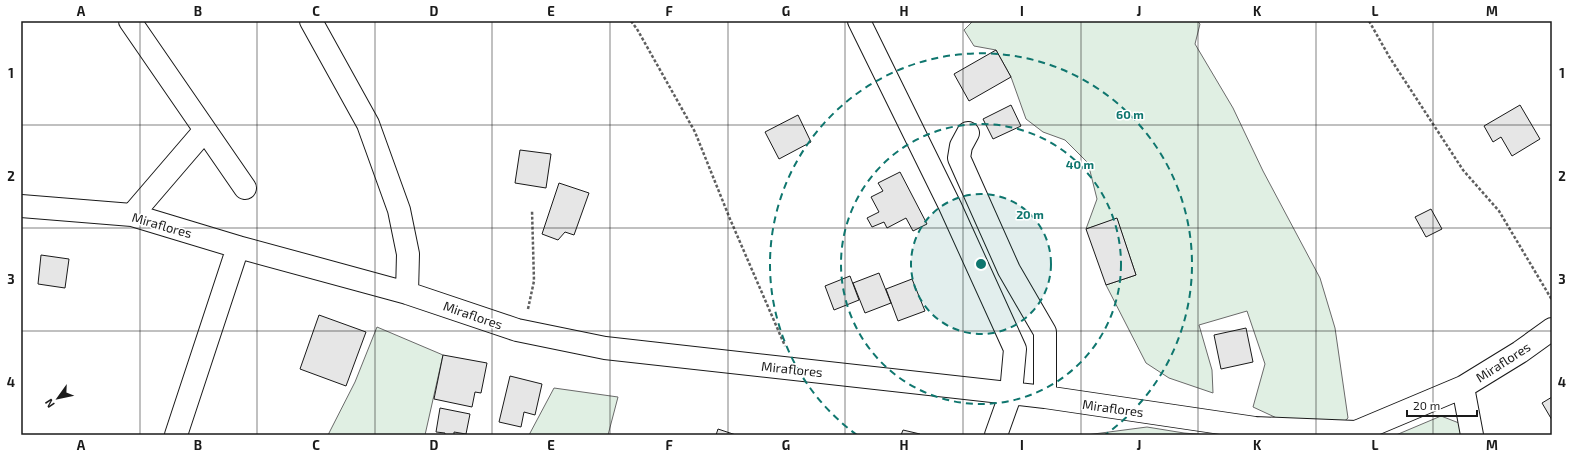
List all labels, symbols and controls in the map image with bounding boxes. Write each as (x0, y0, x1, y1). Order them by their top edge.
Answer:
text: A (77, 3, 86, 19)
text: B (194, 3, 202, 19)
text: C (312, 3, 320, 19)
text: D (430, 3, 439, 19)
text: E (547, 3, 555, 19)
text: F (665, 3, 673, 19)
text: G (782, 3, 790, 19)
text: H (900, 3, 909, 19)
text: I (1020, 3, 1024, 19)
text: J (1137, 3, 1141, 19)
text: K (1253, 3, 1262, 19)
text: L (1372, 3, 1379, 19)
text: M (1486, 3, 1498, 19)
text: 1 (8, 65, 14, 81)
text: 1 (1559, 65, 1565, 81)
text: 60 m (1116, 107, 1144, 121)
text: 40 m (1066, 157, 1094, 171)
text: 2 (7, 168, 15, 184)
text: 2 (1558, 168, 1566, 184)
text: 20 m (1016, 207, 1044, 221)
street label: Miraflores (130, 209, 194, 241)
centre of rings (974, 257, 988, 271)
text: 3 (7, 271, 15, 287)
text: 3 (1558, 271, 1566, 287)
street label: Miraflores (441, 297, 505, 333)
street label: Miraflores (1473, 338, 1533, 386)
street label: Miraflores (760, 358, 824, 380)
text: 4 (7, 374, 15, 390)
text: 4 (1558, 374, 1566, 390)
north arrow (38, 378, 78, 418)
scale bar (1407, 392, 1477, 418)
street label: Miraflores (1081, 396, 1145, 420)
text: N (42, 397, 57, 411)
text: 20 m (1413, 398, 1440, 412)
text: A (77, 437, 86, 453)
text: B (194, 437, 202, 453)
text: C (312, 437, 320, 453)
text: D (430, 437, 439, 453)
text: E (547, 437, 555, 453)
text: F (665, 437, 673, 453)
text: G (782, 437, 790, 453)
text: H (900, 437, 909, 453)
text: I (1020, 437, 1024, 453)
text: J (1137, 437, 1141, 453)
text: K (1253, 437, 1262, 453)
text: L (1372, 437, 1379, 453)
text: M (1486, 437, 1498, 453)

